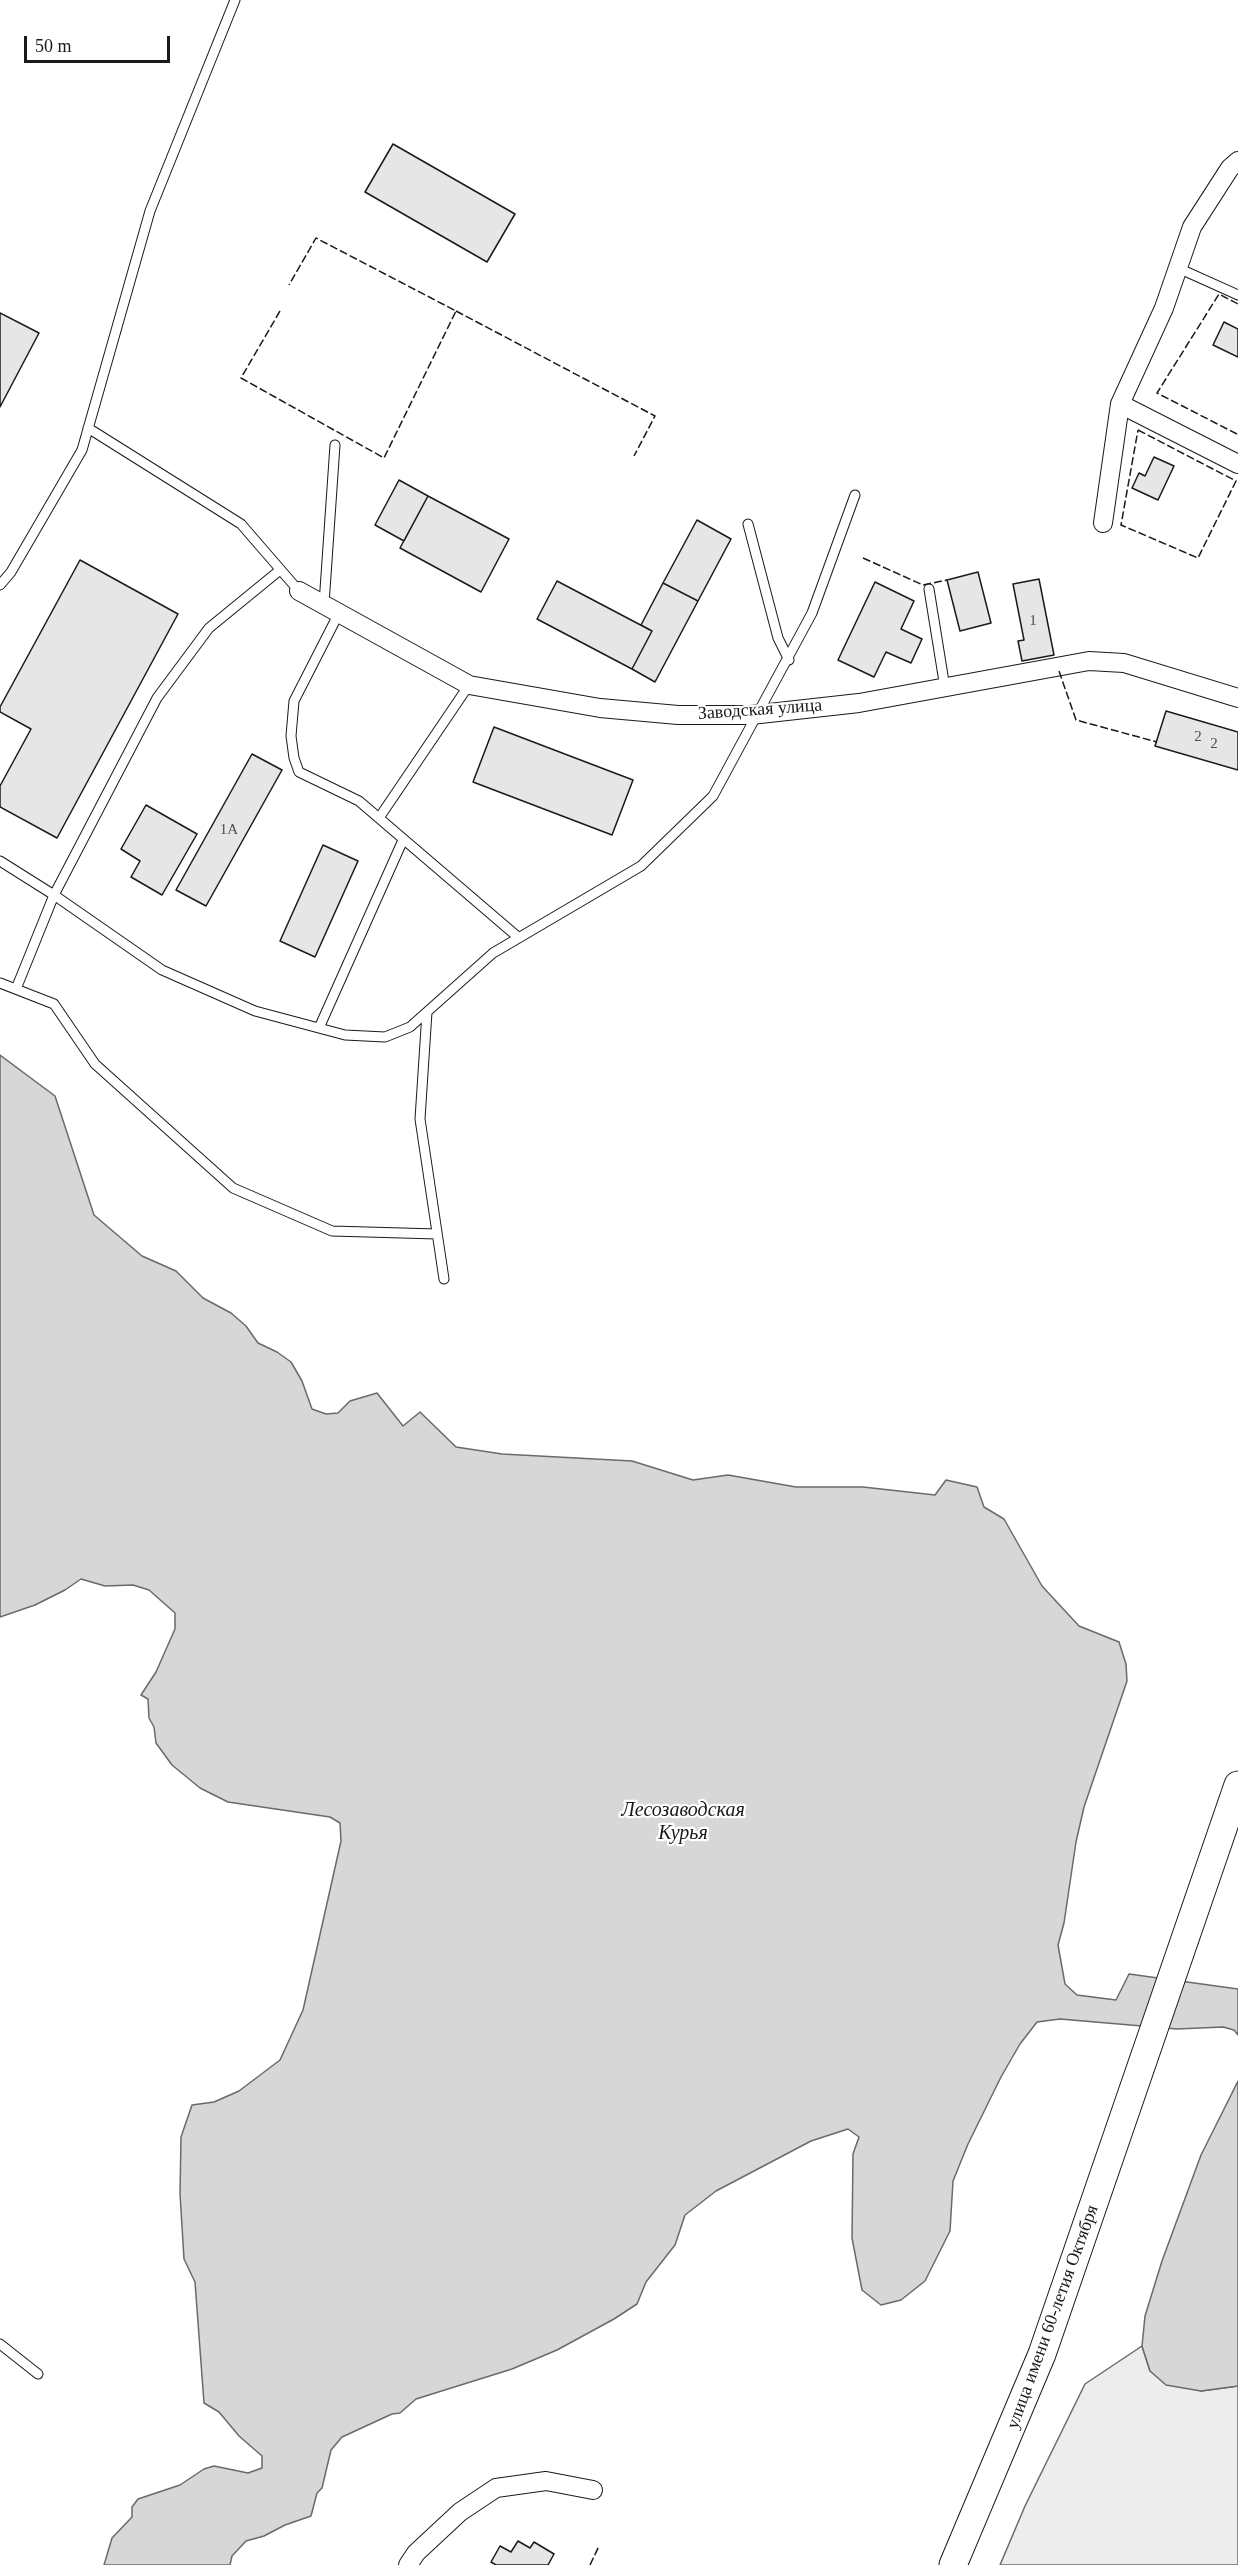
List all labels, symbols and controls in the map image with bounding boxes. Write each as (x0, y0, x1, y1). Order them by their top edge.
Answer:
scale bar (27, 24, 172, 62)
text: 50 m (35, 36, 72, 56)
house number: 1 (1029, 612, 1037, 630)
street label: Заводская улица (697, 695, 823, 725)
house number: 2 (1194, 728, 1202, 746)
house number: 2 (1210, 735, 1218, 753)
house number: 1А (220, 821, 238, 839)
water label: Лесозаводская Курья (621, 1799, 745, 1846)
street label: улица имени 60-летия Октября (1002, 2202, 1104, 2432)

